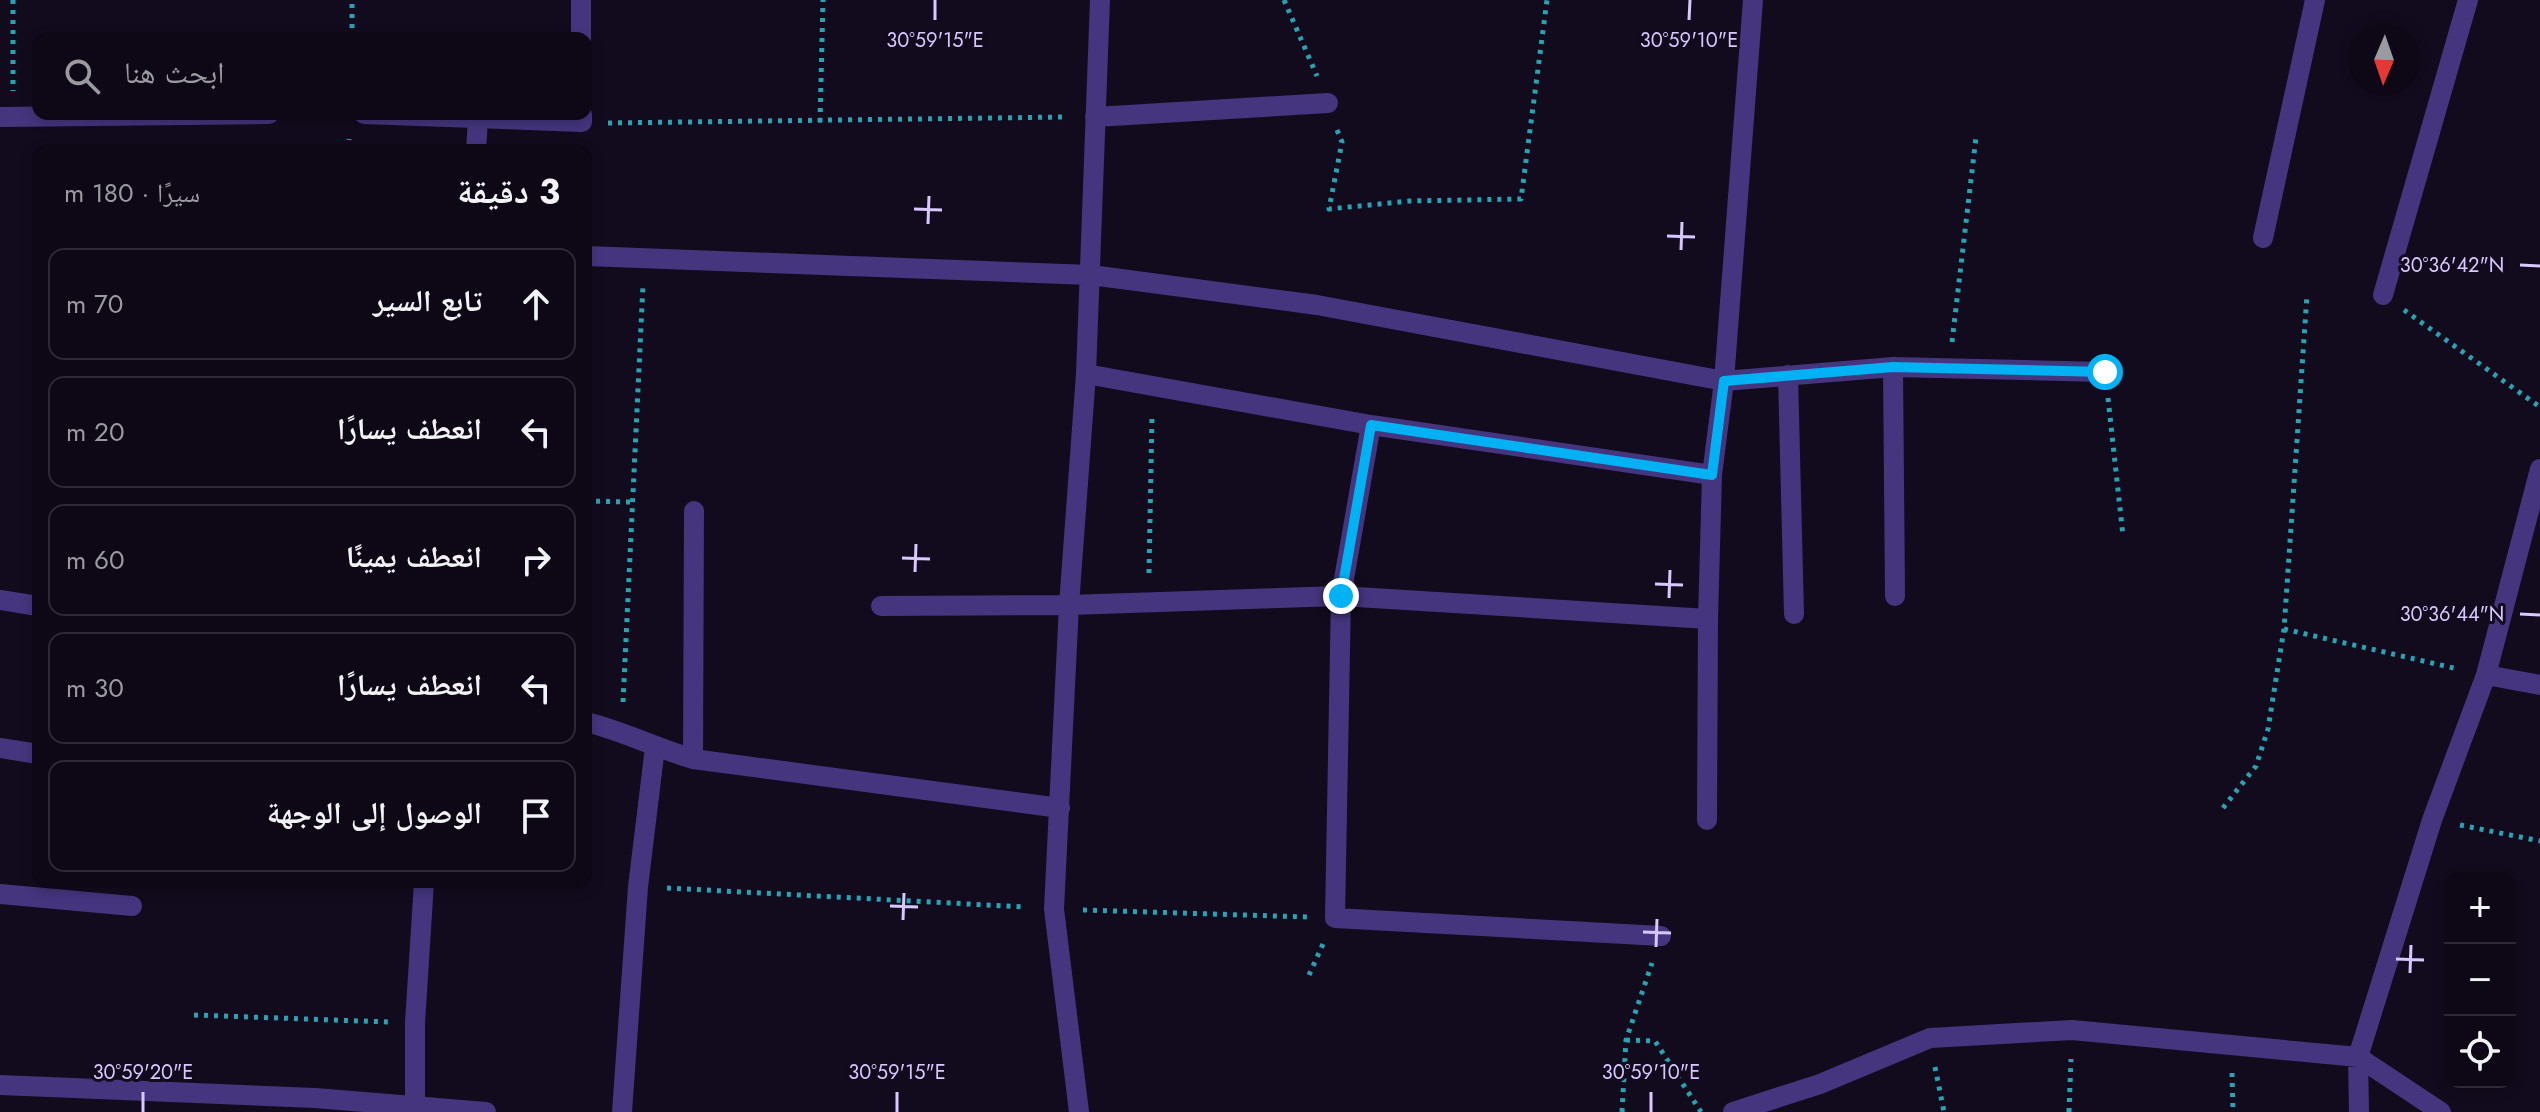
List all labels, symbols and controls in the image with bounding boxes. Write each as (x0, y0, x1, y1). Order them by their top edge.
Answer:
north arrow (2348, 24, 2420, 96)
text: 30°59'15"E (886, 26, 984, 55)
text: 30°59'10"E (1640, 26, 1738, 55)
search box (32, 32, 592, 120)
text: ابحث هنا (124, 51, 224, 94)
icon: search (60, 54, 104, 98)
text: 3 دقيقة (457, 167, 560, 216)
text: سيرًا · 180 m (64, 174, 200, 212)
text: 30°36'42"N (2400, 251, 2504, 280)
text: تابع السير (373, 279, 482, 322)
icon: ahead (514, 282, 558, 326)
text: 70 m (66, 285, 123, 323)
route start (2087, 354, 2123, 390)
text: انعطف يسارًا (337, 407, 482, 450)
icon: left (514, 410, 558, 454)
text: 20 m (66, 413, 125, 451)
text: انعطف يمينًا (346, 535, 482, 578)
icon: right (514, 538, 558, 582)
text: 60 m (66, 541, 125, 579)
route end (1323, 578, 1359, 614)
text: 30°36'44"N (2400, 600, 2504, 629)
text: انعطف يسارًا (337, 663, 482, 706)
icon: left (514, 666, 558, 710)
text: 30 m (66, 669, 124, 707)
text: الوصول إلى الوجهة (267, 791, 482, 834)
icon: arrive (514, 794, 558, 838)
map controls (2444, 872, 2516, 1088)
button: + (2444, 872, 2516, 944)
button: − (2444, 944, 2516, 1016)
button: locate (2444, 1016, 2516, 1088)
text: 30°59'20"E (93, 1058, 193, 1087)
text: 30°59'15"E (848, 1058, 946, 1087)
text: 30°59'10"E (1602, 1058, 1700, 1087)

